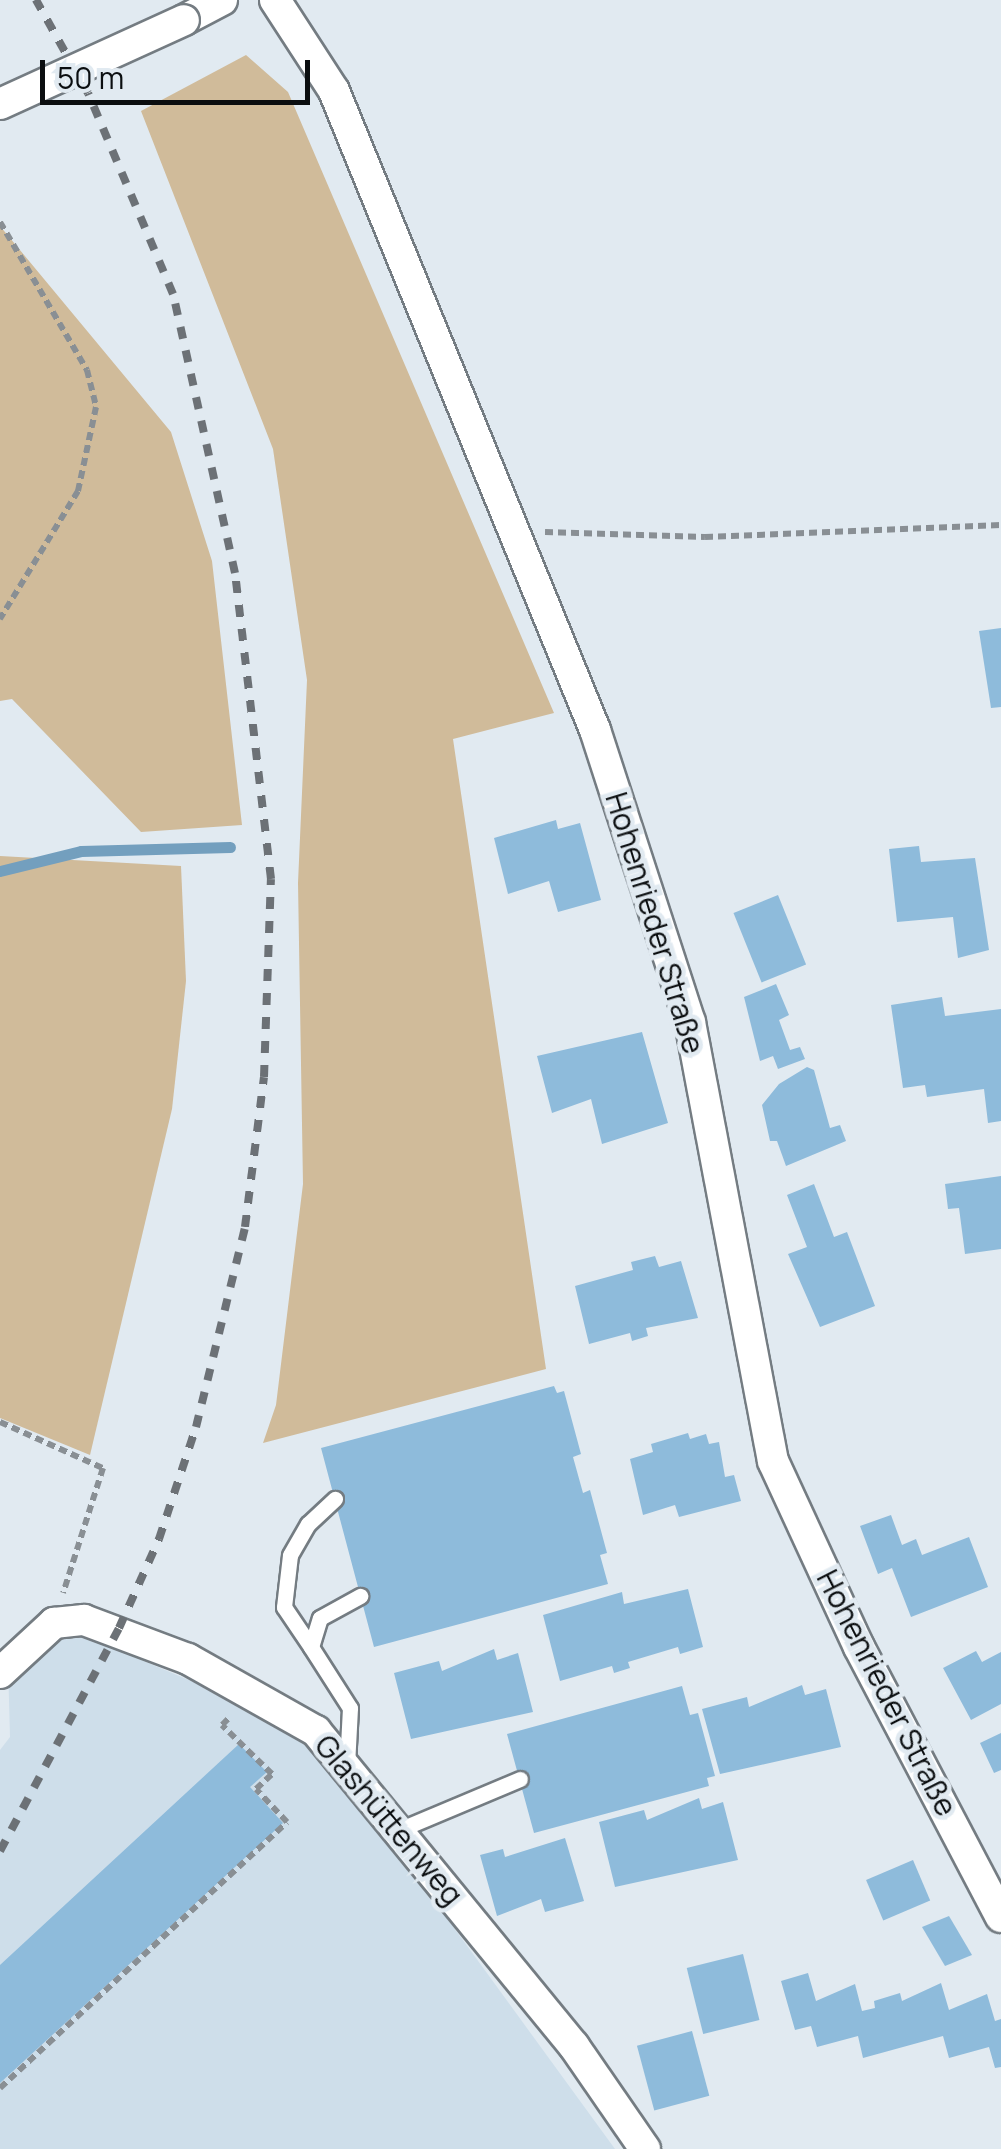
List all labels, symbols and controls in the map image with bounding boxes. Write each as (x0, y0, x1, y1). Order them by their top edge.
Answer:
scale bar (45, 40, 315, 102)
text: 50 m (57, 57, 124, 98)
street label: Hohenrieder Straße (598, 788, 712, 1058)
street label: Hohenrieder Straße (809, 1564, 965, 1822)
street label: Glashüttenweg (307, 1728, 471, 1912)

